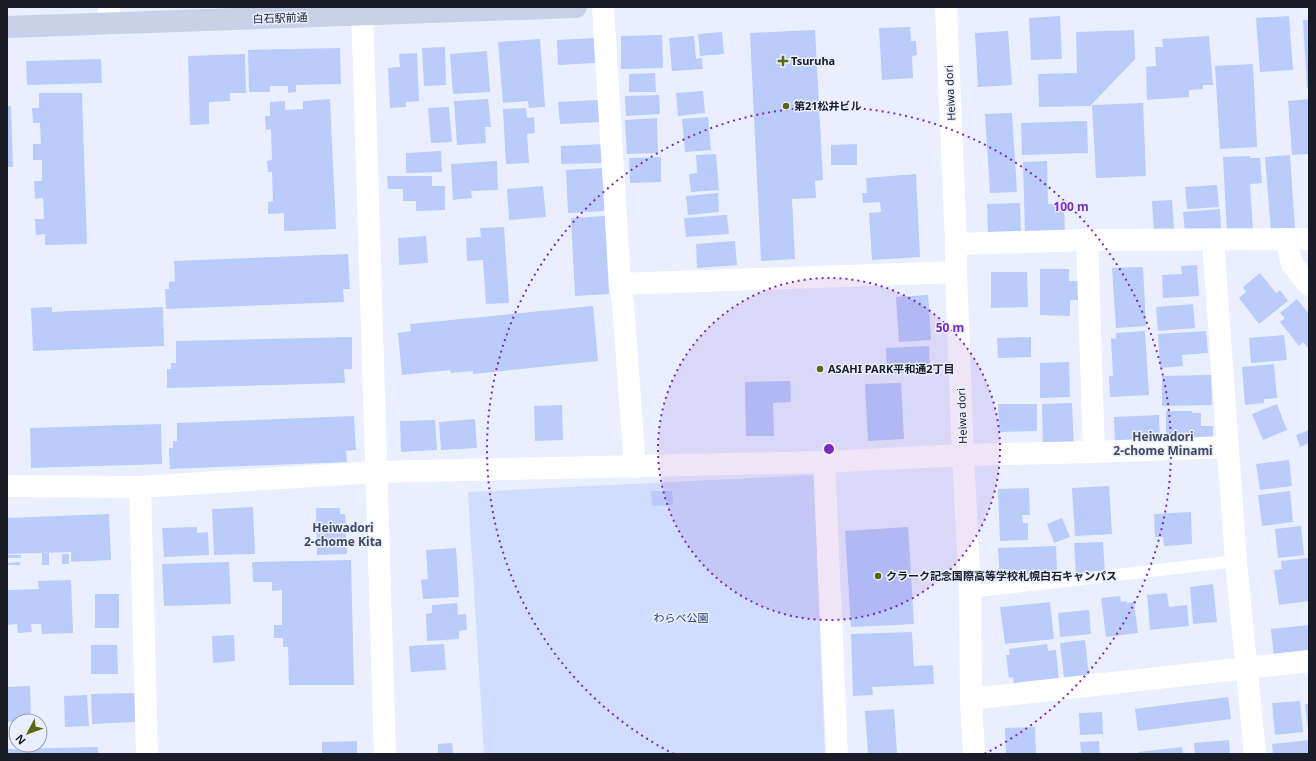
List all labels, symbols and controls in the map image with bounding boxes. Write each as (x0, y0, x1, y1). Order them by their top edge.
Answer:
street label: 白石駅前通 (252, 9, 308, 26)
place label: Tsuruha (791, 53, 835, 68)
marker: Tsuruha (778, 56, 788, 66)
street label: Heiwa dori (941, 65, 958, 121)
place label: 第21松井ビル (794, 98, 862, 113)
marker: 第21松井ビル (781, 101, 791, 111)
text: 100 m (1053, 198, 1089, 215)
text: 50 m (936, 319, 964, 336)
place label: ASAHI PARK平和通2丁目 (828, 361, 955, 376)
marker: ASAHI PARK平和通2丁目 (815, 364, 825, 374)
street label: Heiwa dori (953, 388, 970, 444)
district label: Heiwadori 2-chome Minami (1113, 428, 1213, 459)
centre of rings (822, 442, 836, 456)
district label: Heiwadori 2-chome Kita (304, 519, 382, 550)
place label: クラーク記念国際高等学校札幌白石キャンパス (886, 568, 1117, 583)
marker: クラーク記念国際高等学校札幌白石キャンパス (873, 571, 883, 581)
park label: わらべ公園 (654, 610, 709, 625)
north arrow (8, 713, 48, 753)
text: N (11, 732, 29, 748)

